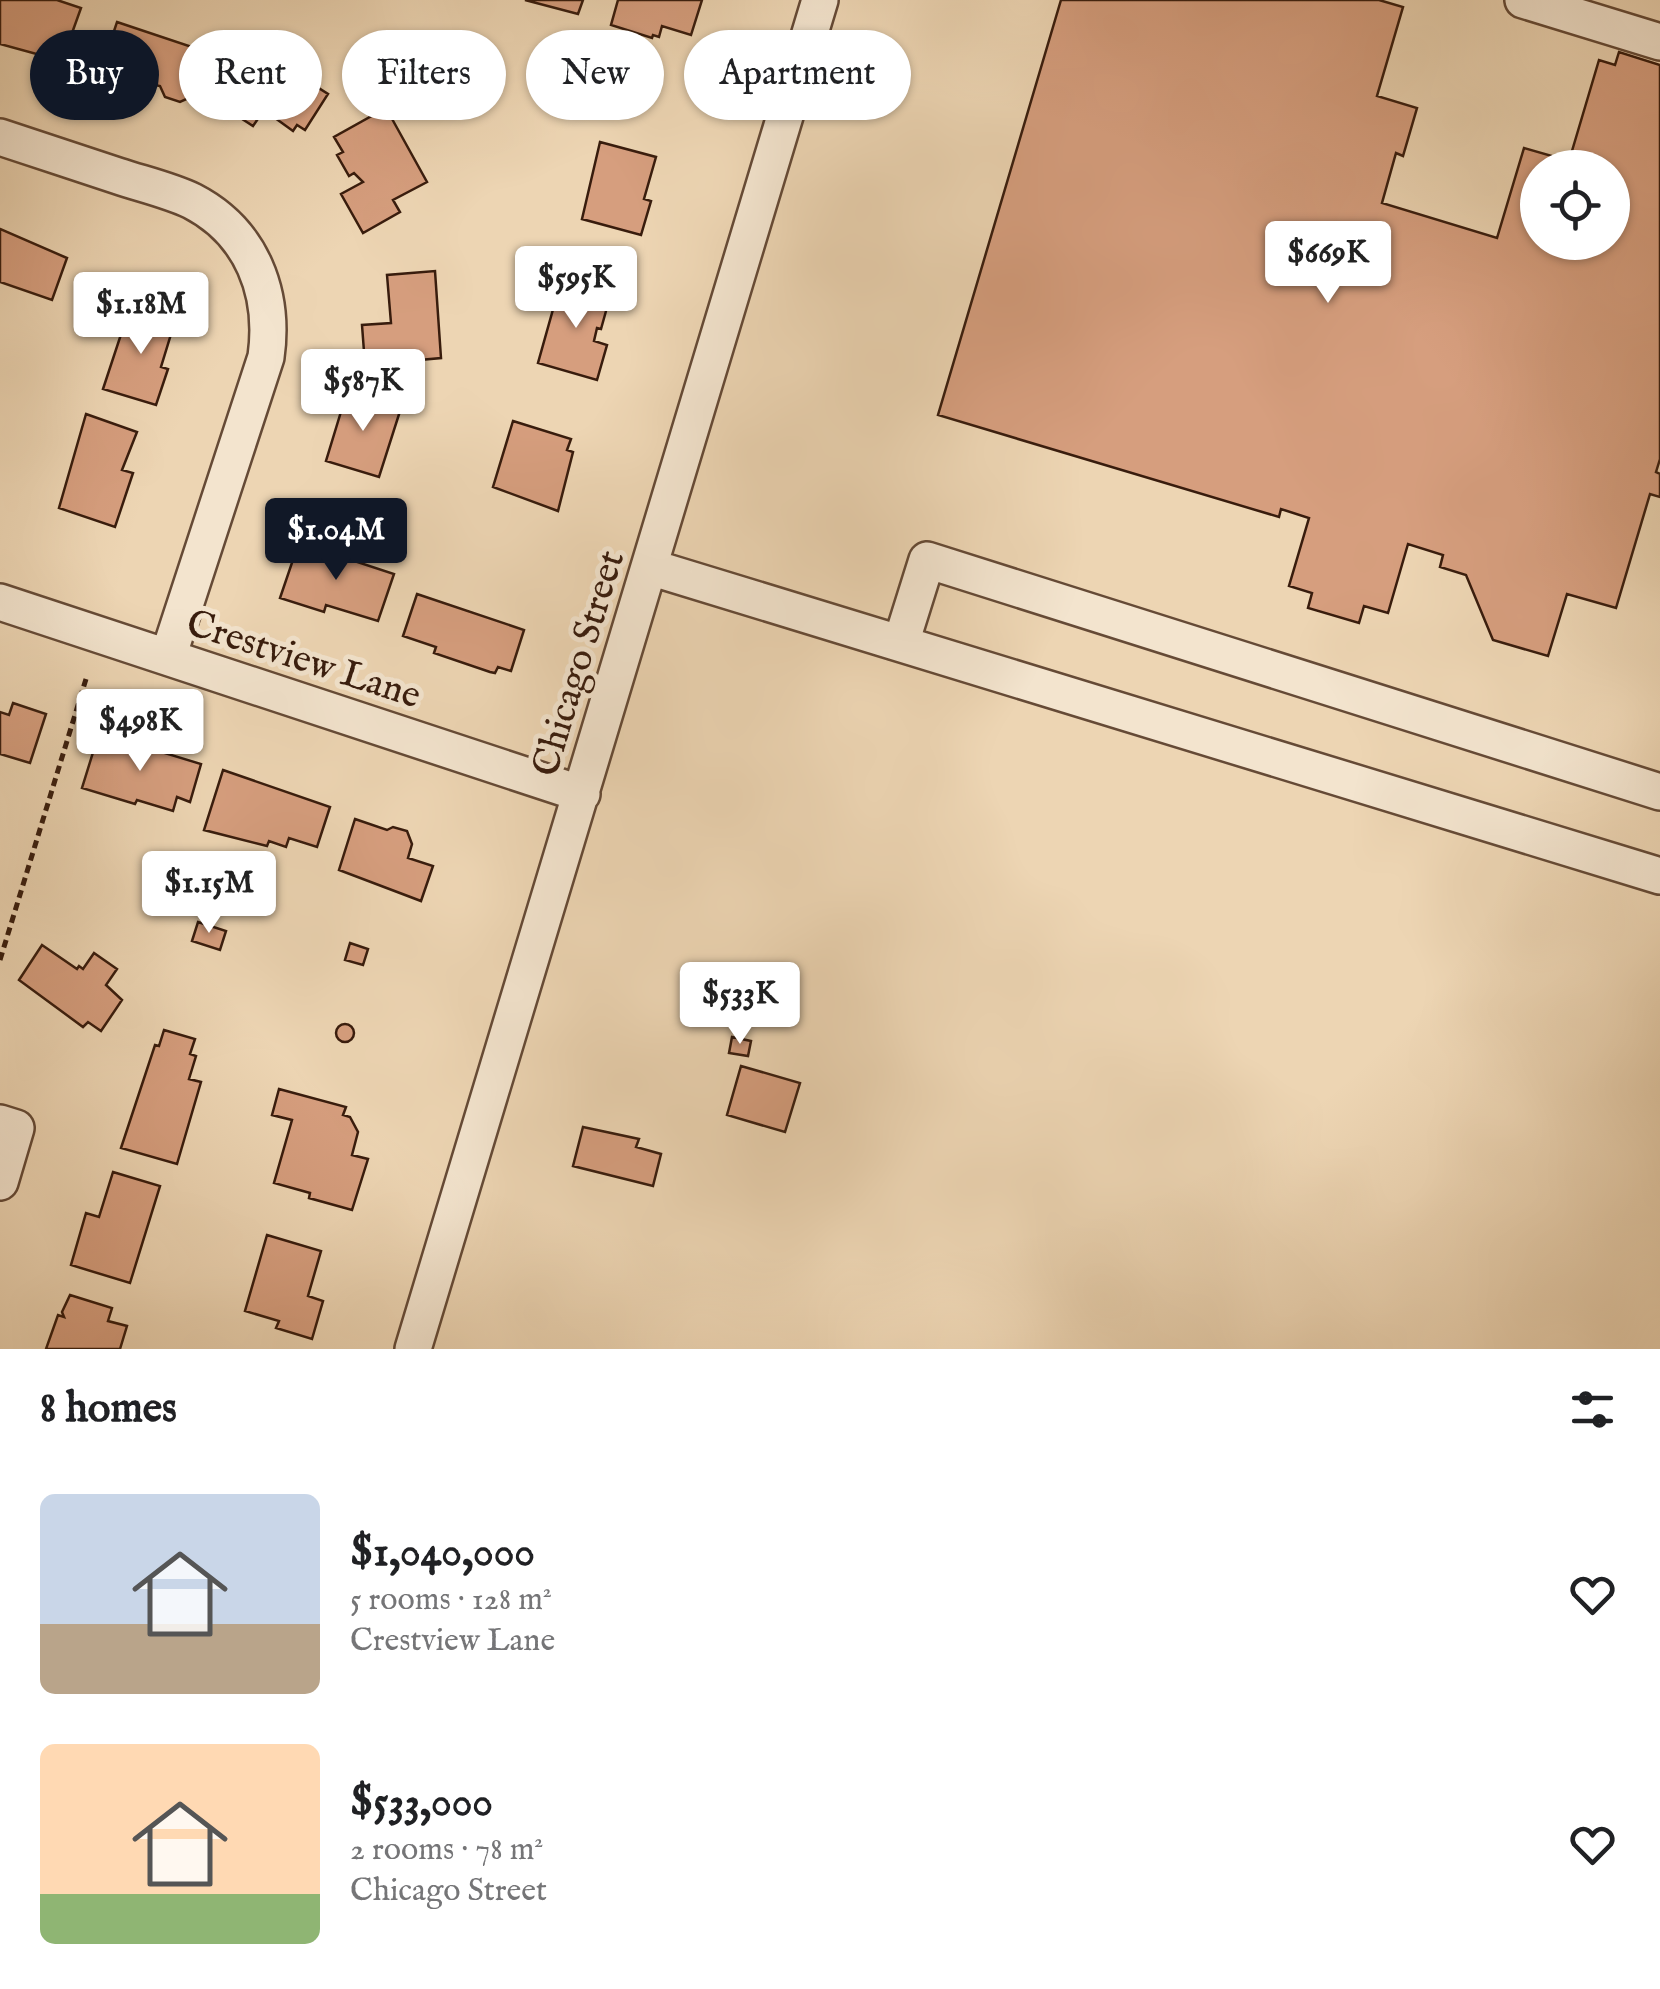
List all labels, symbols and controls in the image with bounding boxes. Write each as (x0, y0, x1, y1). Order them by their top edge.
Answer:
chip: Buy (30, 30, 159, 120)
chip: Rent (179, 30, 322, 120)
chip: Filters (342, 30, 506, 120)
chip: New (526, 30, 664, 120)
chip: Apartment (684, 30, 911, 120)
map controls (1520, 150, 1630, 260)
button: locate (1520, 150, 1630, 260)
pin: $669K (1258, 221, 1398, 306)
text: $669K (1287, 233, 1369, 274)
pin: $595K (506, 246, 646, 331)
text: $595K (537, 258, 615, 299)
pin: $1.18M (60, 272, 222, 357)
text: $1.18M (95, 284, 187, 325)
pin: $587K (293, 349, 433, 434)
text: $587K (323, 361, 403, 402)
pin: $1.04M (255, 498, 417, 583)
text: $1.04M (287, 510, 385, 551)
street label: Chicago Street (523, 545, 637, 783)
street label: Crestview Lane (180, 600, 426, 721)
pin: $498K (70, 689, 210, 774)
text: $498K (98, 701, 182, 742)
pin: $1.15M (128, 851, 290, 936)
text: $1.15M (164, 863, 254, 904)
pin: $533K (670, 962, 810, 1047)
text: $533K (702, 974, 778, 1015)
icon: filters (1565, 1382, 1620, 1437)
text: 8 homes (40, 1383, 177, 1436)
text: $1,040,000 (350, 1527, 535, 1580)
icon: home (120, 1534, 240, 1654)
icon: heart (1565, 1567, 1620, 1622)
text: 5 rooms · 128 m² (350, 1580, 552, 1621)
text: Crestview Lane (350, 1621, 555, 1662)
text: $533,000 (350, 1777, 493, 1830)
icon: home (120, 1784, 240, 1904)
icon: heart (1565, 1817, 1620, 1872)
text: 2 rooms · 78 m² (350, 1830, 543, 1871)
text: Chicago Street (350, 1871, 547, 1912)

